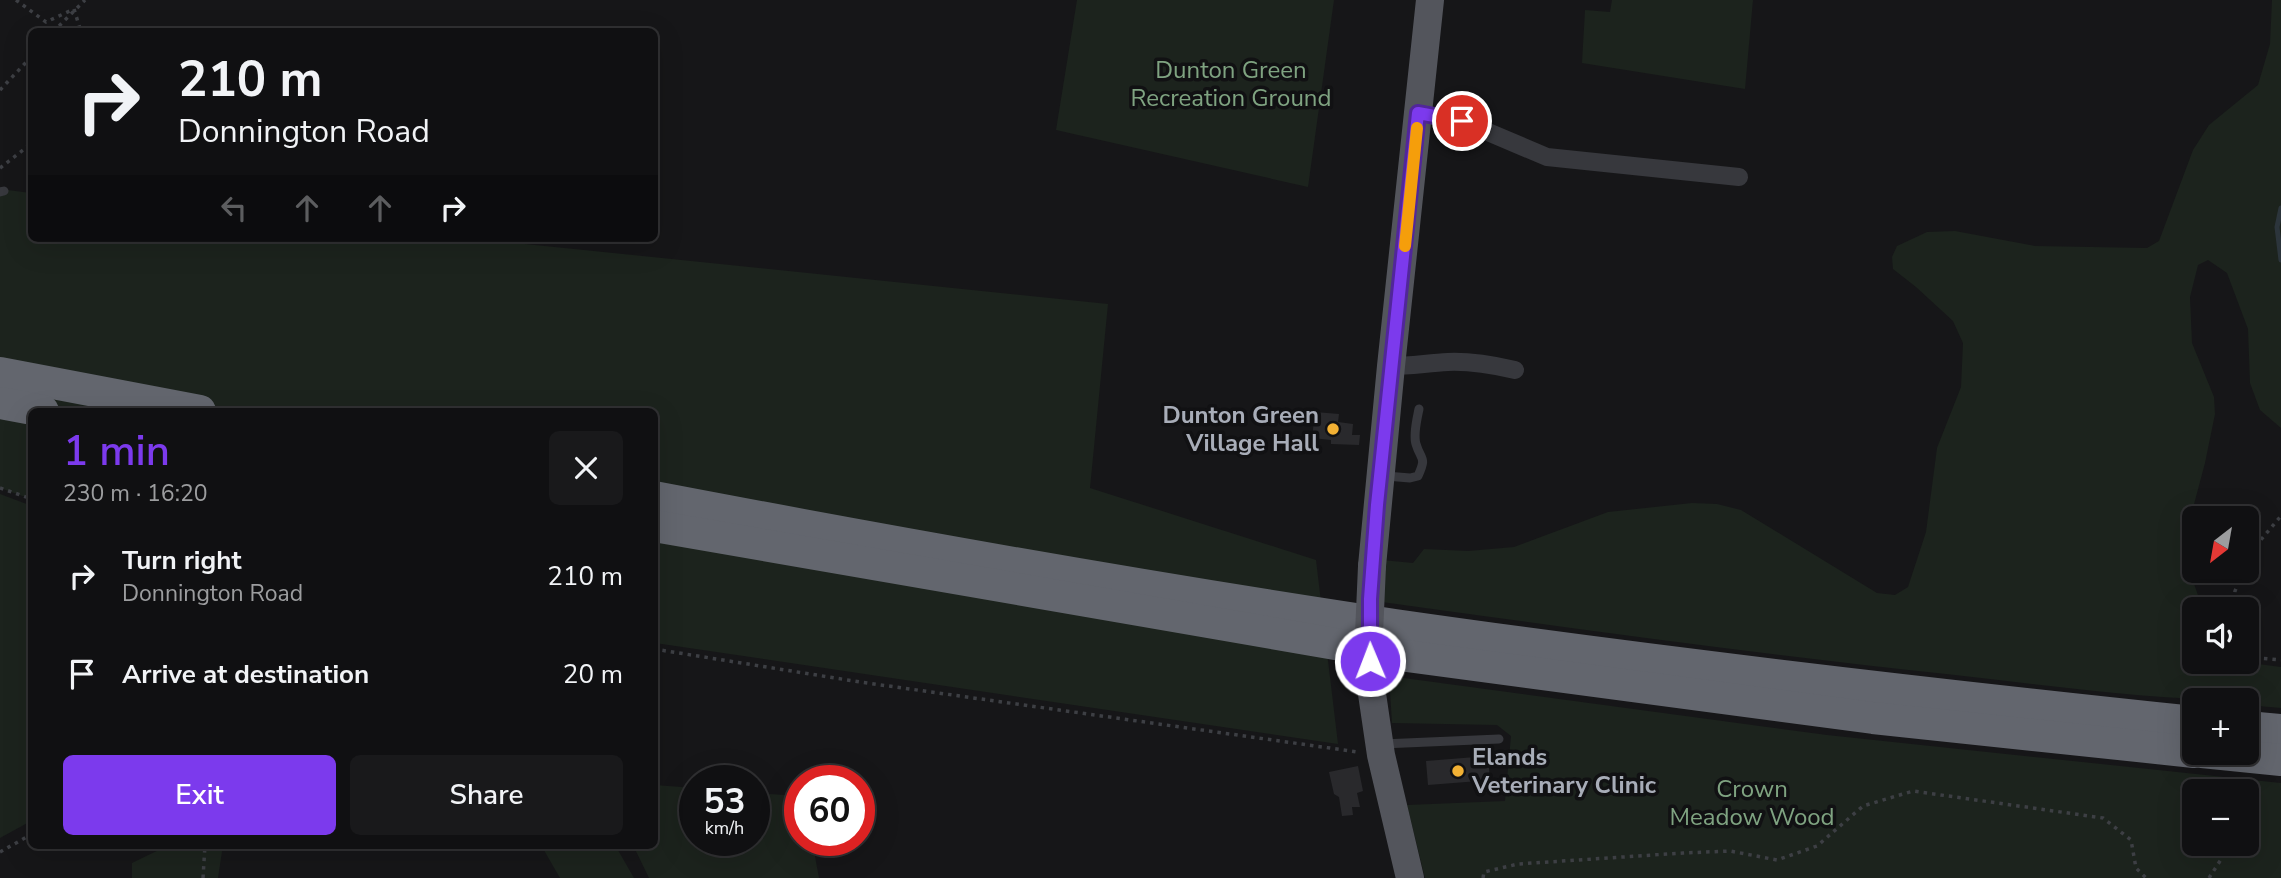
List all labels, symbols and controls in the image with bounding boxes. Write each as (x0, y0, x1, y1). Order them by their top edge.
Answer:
text: 210 m (178, 46, 322, 113)
park label: Dunton Green Recreation Ground (1131, 54, 1332, 114)
icon: right (63, 56, 154, 147)
pin (1432, 91, 1492, 151)
icon: arrive (1443, 102, 1481, 140)
text: Donnington Road (178, 110, 430, 153)
icon: left (215, 189, 253, 227)
icon: ahead (288, 189, 326, 227)
icon: ahead (361, 189, 399, 227)
icon: right (434, 189, 472, 227)
place label: Dunton Green Village Hall (1162, 399, 1319, 459)
marker: Dunton Green Village Hall (1325, 421, 1341, 437)
text: 1 min (63, 423, 170, 480)
button: close (549, 431, 623, 505)
text: 230 m · 16:20 (63, 478, 208, 509)
north arrow (2182, 506, 2259, 583)
map controls (2182, 506, 2259, 856)
text: Turn right (122, 543, 241, 578)
icon: right (63, 557, 101, 595)
text: 210 m (547, 559, 623, 594)
text: Donnington Road (122, 578, 303, 609)
button: sound (2182, 597, 2259, 674)
position arrow (1333, 624, 1407, 698)
icon: arrive (63, 655, 101, 693)
text: Arrive at destination (122, 657, 369, 692)
text: 20 m (563, 657, 623, 692)
button: + (2182, 688, 2259, 765)
place label: Elands Veterinary Clinic (1471, 741, 1657, 801)
button: Exit (63, 755, 336, 835)
button: Share (350, 755, 623, 835)
marker: Elands Veterinary Clinic (1450, 763, 1466, 779)
speed limit sign: 60 (784, 765, 875, 856)
park label: Crown Meadow Wood (1669, 773, 1835, 833)
text: 53 (703, 778, 746, 825)
button: − (2182, 779, 2259, 856)
text: km/h (705, 816, 744, 840)

